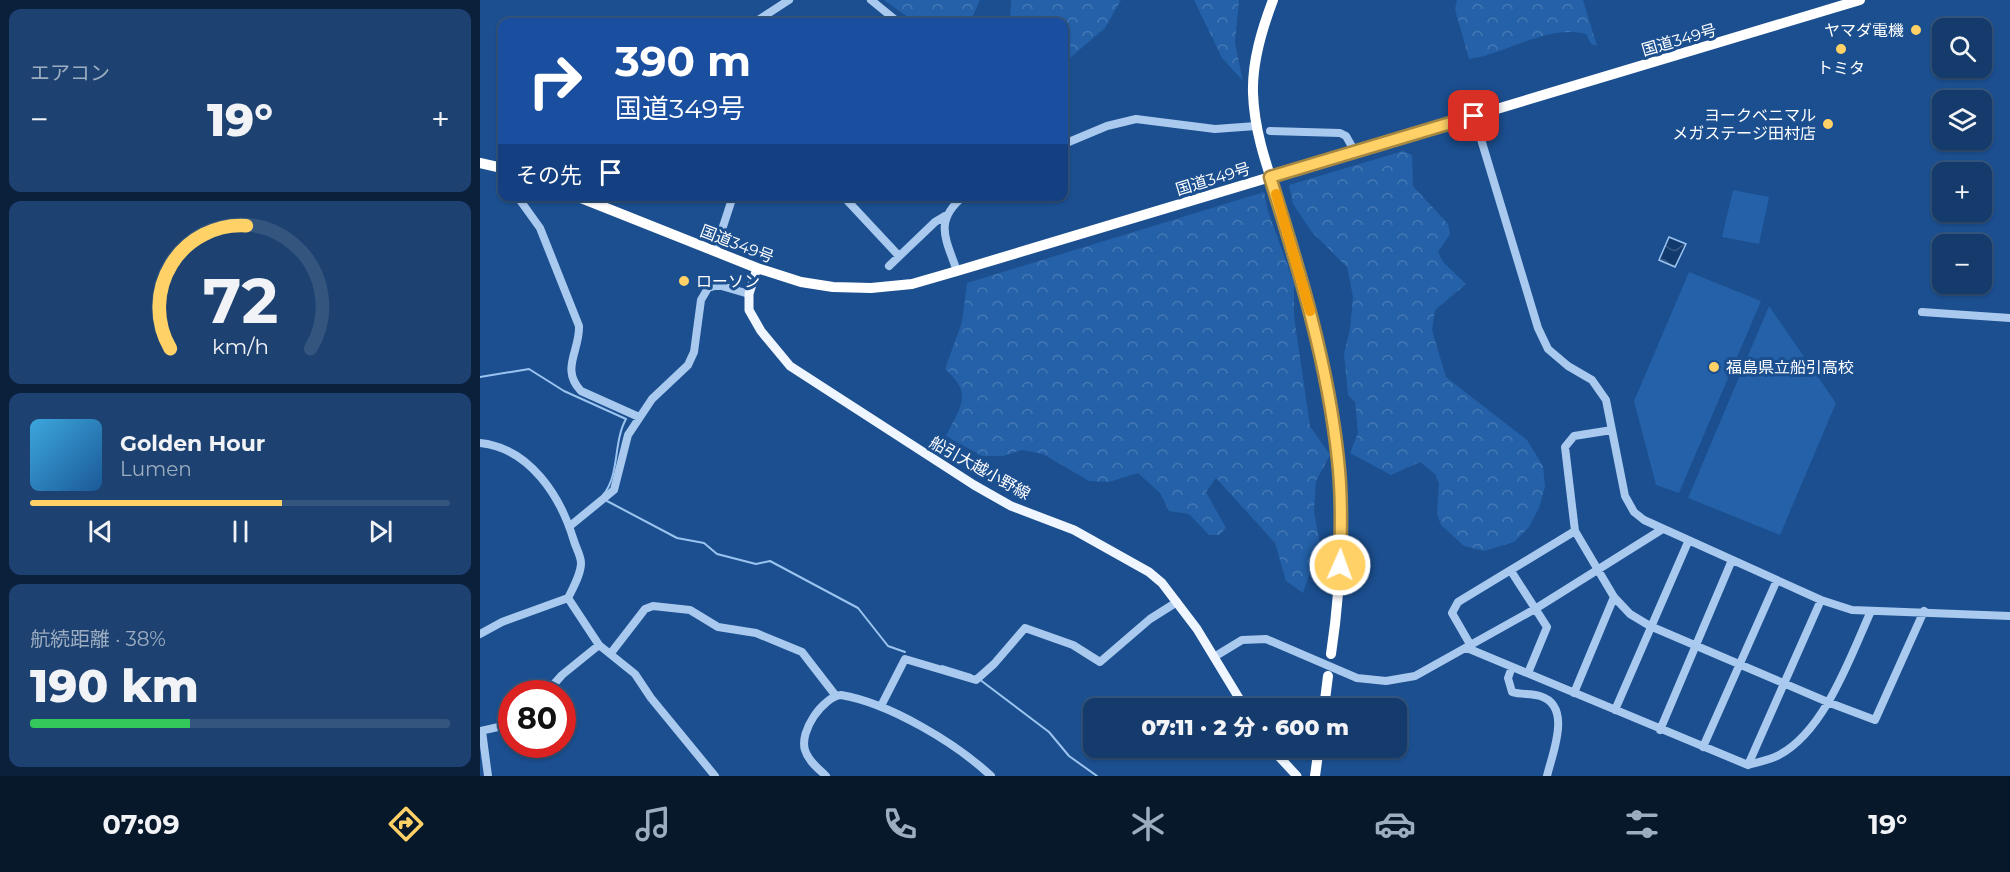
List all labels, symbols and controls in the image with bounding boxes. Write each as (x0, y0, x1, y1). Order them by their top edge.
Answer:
map controls (1932, 18, 1992, 294)
button: search (1932, 18, 1992, 78)
street label: 国道349号 (1639, 20, 1719, 60)
place label: ヤマダ電機 (1824, 21, 1904, 40)
marker: ヤマダ電機 (1909, 23, 1923, 37)
text: 390 m (615, 35, 751, 87)
icon: right (516, 42, 594, 120)
marker: トミタ (1834, 42, 1848, 56)
place label: トミタ (1817, 59, 1865, 78)
text: エアコン (30, 61, 110, 85)
pin (1448, 90, 1499, 141)
button: layers (1932, 90, 1992, 150)
text: 19° (207, 92, 273, 147)
text: 国道349号 (615, 92, 745, 125)
text: − (30, 99, 49, 139)
text: + (431, 99, 450, 139)
icon: arrive (1457, 99, 1490, 132)
place label: ヨークベニマル メガステージ田村店 (1672, 106, 1816, 143)
marker: ヨークベニマル メガステージ田村店 (1821, 117, 1835, 131)
icon: arrive (594, 156, 627, 189)
street label: 国道349号 (1173, 159, 1253, 199)
text: その先 (516, 162, 582, 189)
button: + (1932, 162, 1992, 222)
street label: 国道349号 (698, 221, 776, 267)
button: − (1932, 234, 1992, 294)
text: 72 (202, 263, 278, 339)
place label: ローソン (696, 272, 760, 291)
marker: ローソン (677, 274, 691, 288)
text: km/h (211, 334, 269, 360)
place label: 福島県立船引高校 (1726, 358, 1854, 377)
marker: 福島県立船引高校 (1707, 360, 1721, 374)
text: Golden Hour (120, 430, 265, 457)
street label: 船引大越小野線 (926, 433, 1034, 503)
text: Lumen (120, 457, 192, 481)
icon: previous (84, 515, 117, 548)
icon: pause (224, 515, 257, 548)
icon: next (364, 515, 397, 548)
position arrow (1308, 533, 1372, 597)
text: 航続距離 · 38% (30, 627, 166, 651)
text: 190 km (30, 658, 199, 713)
speed limit sign: 80 (498, 680, 576, 758)
text: 07:11 · 2 分 · 600 m (1141, 714, 1349, 741)
icon: directions (385, 803, 427, 845)
icon: music (632, 803, 674, 845)
icon: phone (879, 803, 921, 845)
icon: climate (1127, 803, 1169, 845)
icon: car (1374, 803, 1416, 845)
icon: filters (1621, 803, 1663, 845)
text: 07:09 (103, 808, 180, 841)
text: 19° (1868, 808, 1907, 841)

